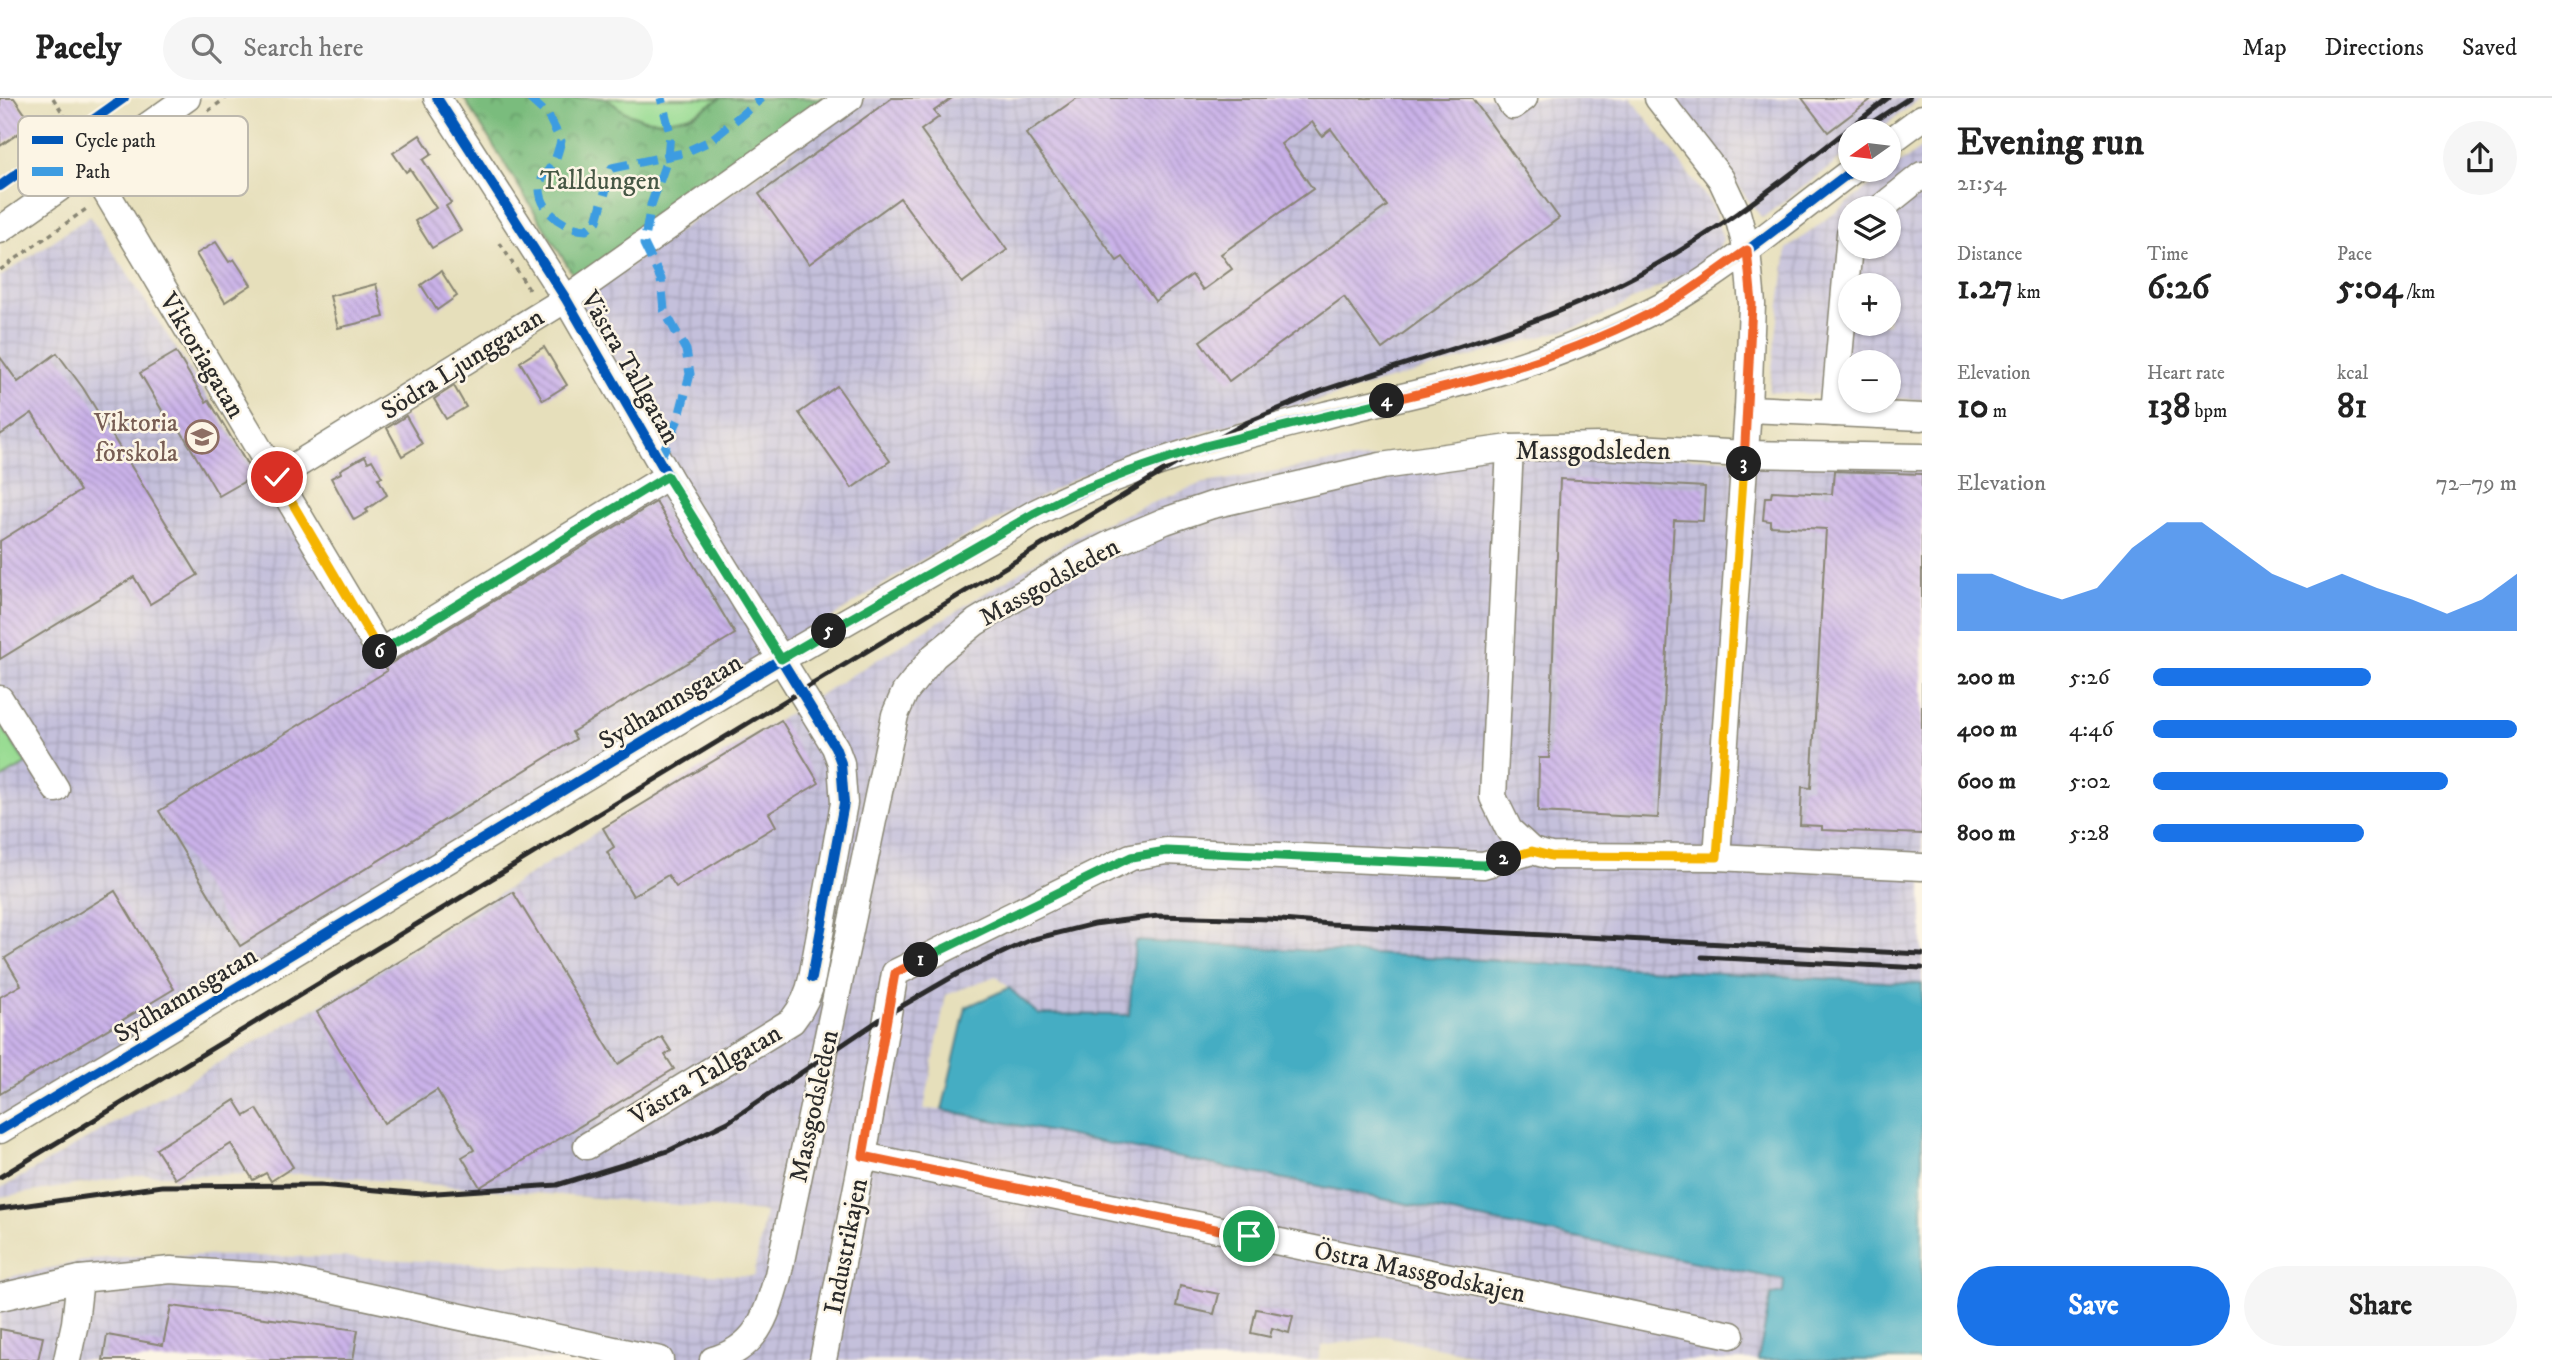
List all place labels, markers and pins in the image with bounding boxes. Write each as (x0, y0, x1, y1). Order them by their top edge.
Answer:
pin: 4 (1370, 384, 1404, 418)
place label: Viktoria förskola (93, 407, 178, 470)
school or university icon: Viktoria förskola (183, 418, 221, 456)
pin: 3 (1726, 446, 1762, 482)
pin (247, 447, 307, 507)
pin: 5 (812, 614, 846, 648)
pin: 6 (362, 634, 398, 670)
pin: 2 (1486, 842, 1522, 876)
pin: 1 (904, 942, 939, 978)
pin (1219, 1206, 1279, 1266)

